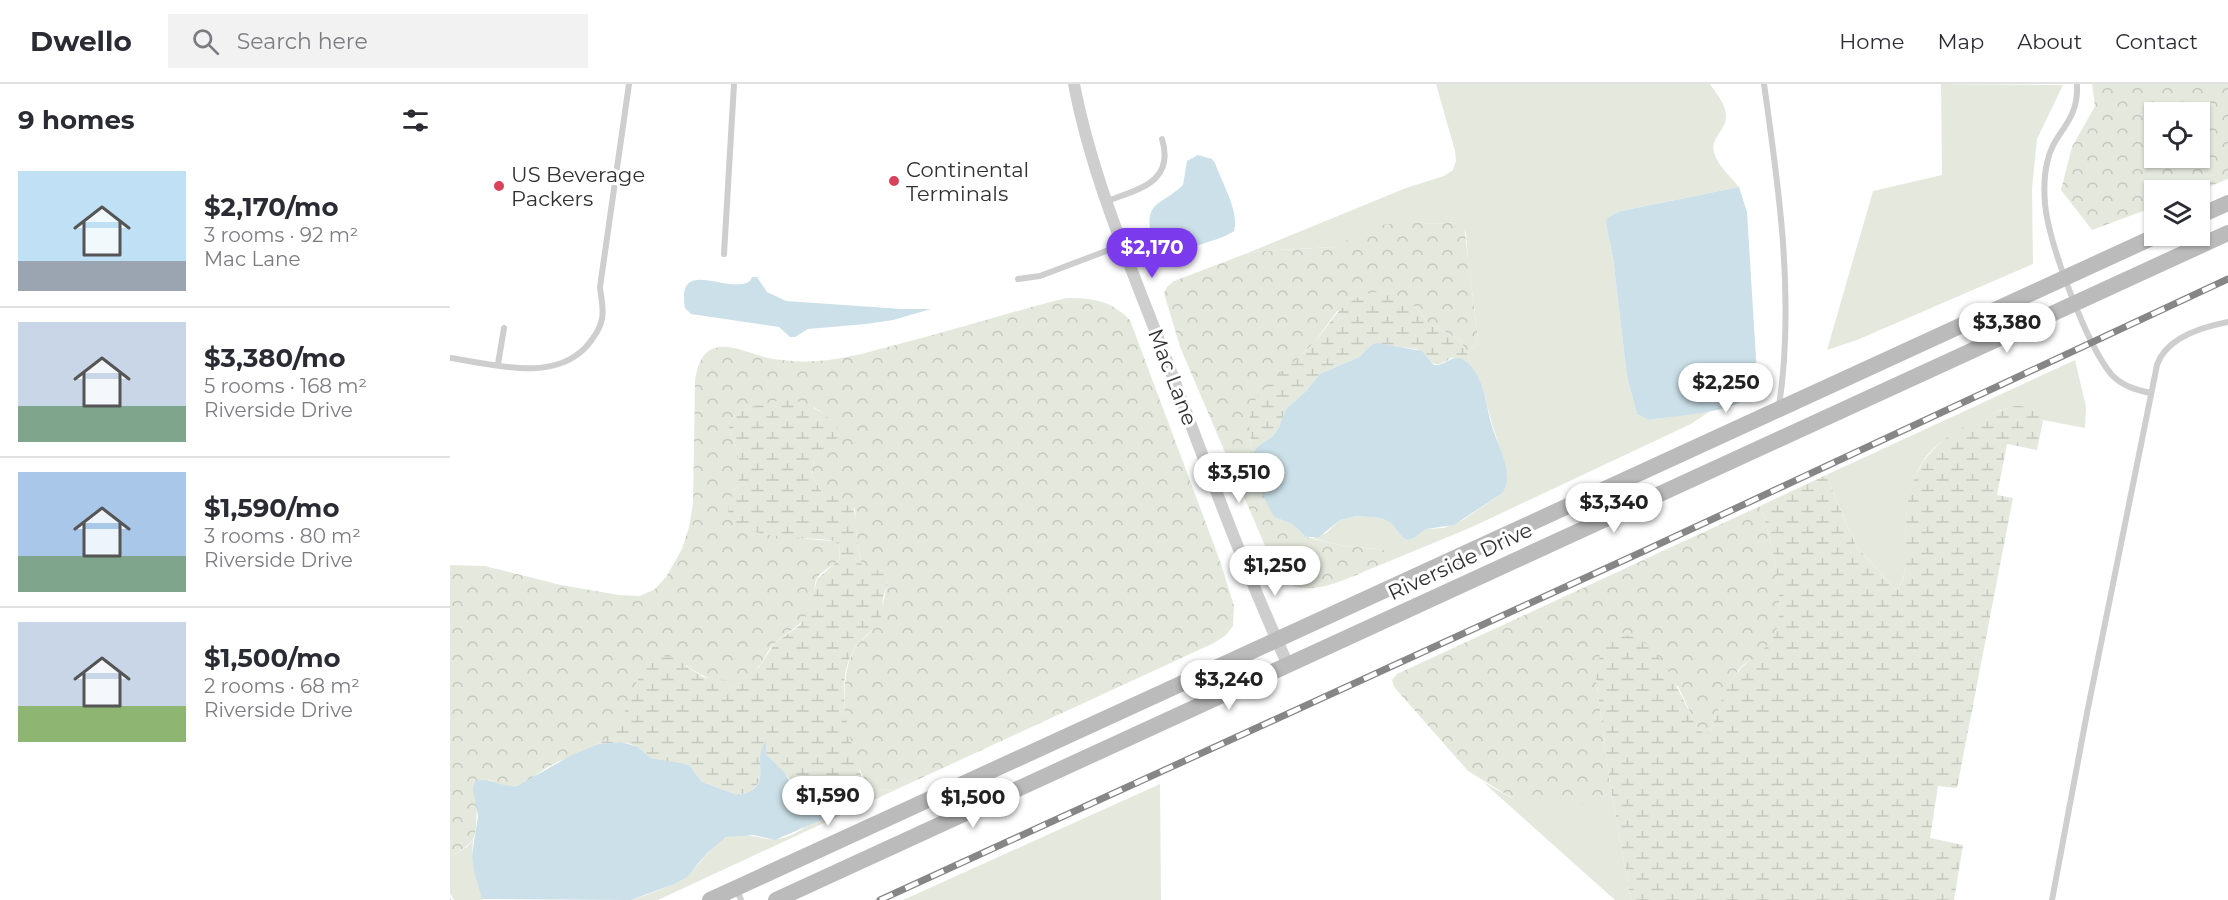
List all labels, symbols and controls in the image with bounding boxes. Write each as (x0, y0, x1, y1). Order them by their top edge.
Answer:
search box (168, 14, 588, 68)
text: Dwello (30, 24, 132, 58)
icon: search (189, 25, 222, 58)
text: Search here (237, 28, 368, 55)
text: Home (1839, 29, 1904, 54)
text: Map (1937, 29, 1984, 54)
text: About (2017, 29, 2082, 54)
text: Contact (2115, 29, 2198, 54)
map controls (2144, 102, 2210, 246)
button: locate (2144, 102, 2210, 168)
text: 9 homes (18, 104, 135, 136)
icon: filters (399, 104, 432, 137)
place label: Continental Terminals (906, 157, 1029, 206)
place label: US Beverage Packers (511, 162, 645, 211)
marker: Continental Terminals (887, 174, 901, 188)
marker: US Beverage Packers (492, 179, 506, 193)
button: layers (2144, 180, 2210, 246)
text: $2,170/mo (204, 191, 338, 223)
icon: home (66, 195, 138, 267)
text: 3 rooms · 92 m² (204, 223, 358, 247)
pin: $2,170 (1103, 228, 1201, 279)
text: $2,170 (1120, 235, 1184, 259)
text: Mac Lane (204, 247, 301, 271)
pin: $3,380 (1958, 303, 2056, 354)
text: $3,380 (1973, 310, 2041, 334)
street label: Mac Lane (1143, 325, 1203, 429)
text: $3,380/mo (204, 342, 346, 374)
icon: home (66, 346, 138, 418)
pin: $2,250 (1677, 363, 1775, 414)
text: $2,250 (1692, 370, 1760, 394)
text: 5 rooms · 168 m² (204, 374, 367, 398)
text: Riverside Drive (204, 398, 353, 422)
pin: $3,510 (1190, 453, 1288, 504)
text: $3,510 (1207, 460, 1271, 484)
pin: $3,340 (1565, 483, 1663, 534)
text: $3,340 (1579, 490, 1649, 514)
text: $1,590/mo (204, 492, 339, 524)
icon: home (66, 496, 138, 568)
street label: Riverside Drive (1384, 517, 1536, 605)
text: 3 rooms · 80 m² (204, 524, 361, 548)
pin: $1,250 (1226, 546, 1324, 597)
text: Riverside Drive (204, 548, 353, 572)
text: $1,250 (1243, 553, 1307, 577)
text: $1,500/mo (204, 642, 341, 674)
icon: home (66, 646, 138, 718)
pin: $3,240 (1180, 660, 1278, 711)
text: $3,240 (1195, 667, 1263, 691)
text: 2 rooms · 68 m² (204, 674, 360, 698)
text: Riverside Drive (204, 698, 353, 722)
pin: $1,590 (779, 776, 877, 827)
pin: $1,500 (924, 778, 1022, 829)
text: $1,590 (796, 783, 860, 807)
text: $1,500 (941, 785, 1005, 809)

